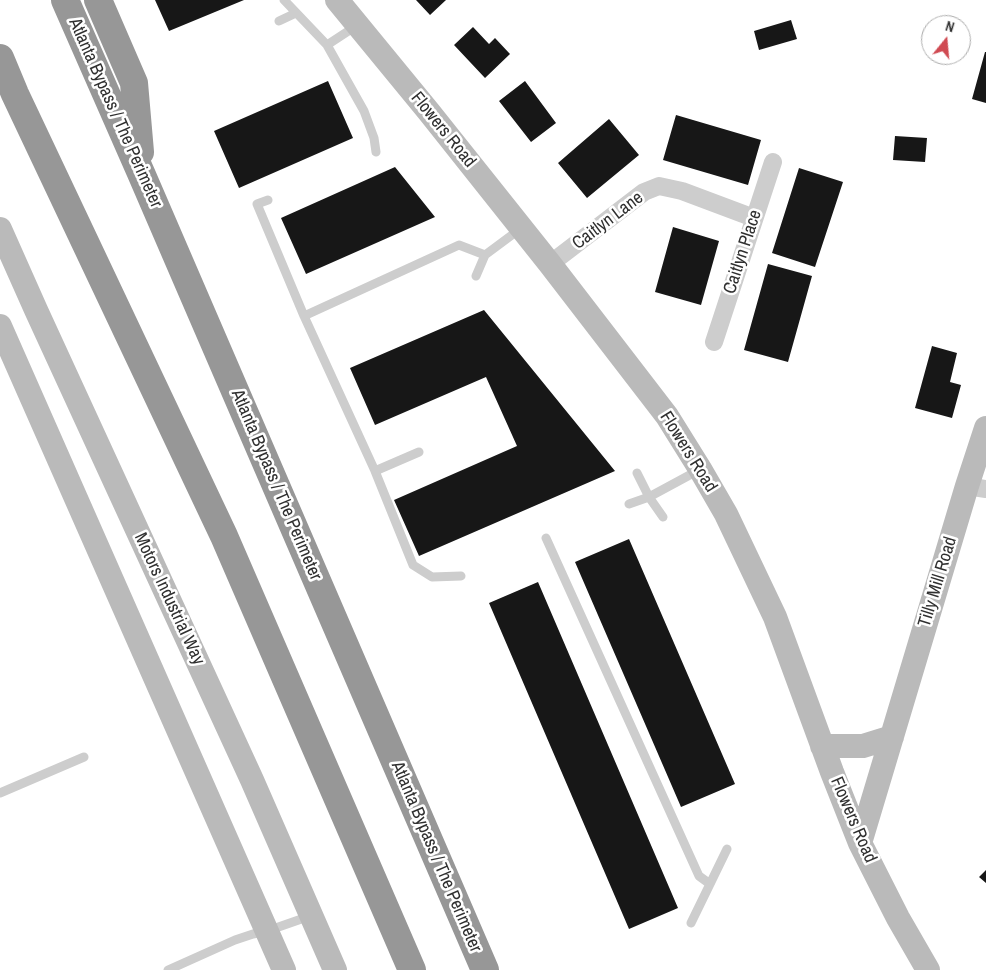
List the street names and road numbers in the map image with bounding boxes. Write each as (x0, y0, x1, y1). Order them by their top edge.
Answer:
street label: Atlanta Bypass / The Perimeter (63, 15, 167, 211)
street label: Flowers Road (406, 88, 480, 172)
street label: Caitlyn Lane (568, 187, 648, 255)
street label: Caitlyn Place (719, 207, 767, 297)
street label: Atlanta Bypass / The Perimeter (226, 386, 326, 584)
street label: Flowers Road (655, 408, 721, 496)
street label: Motors Industrial Way (129, 530, 209, 668)
street label: Tilly Mill Road (914, 534, 962, 630)
street label: Atlanta Bypass / The Perimeter (386, 758, 486, 956)
street label: Flowers Road (825, 774, 881, 866)

